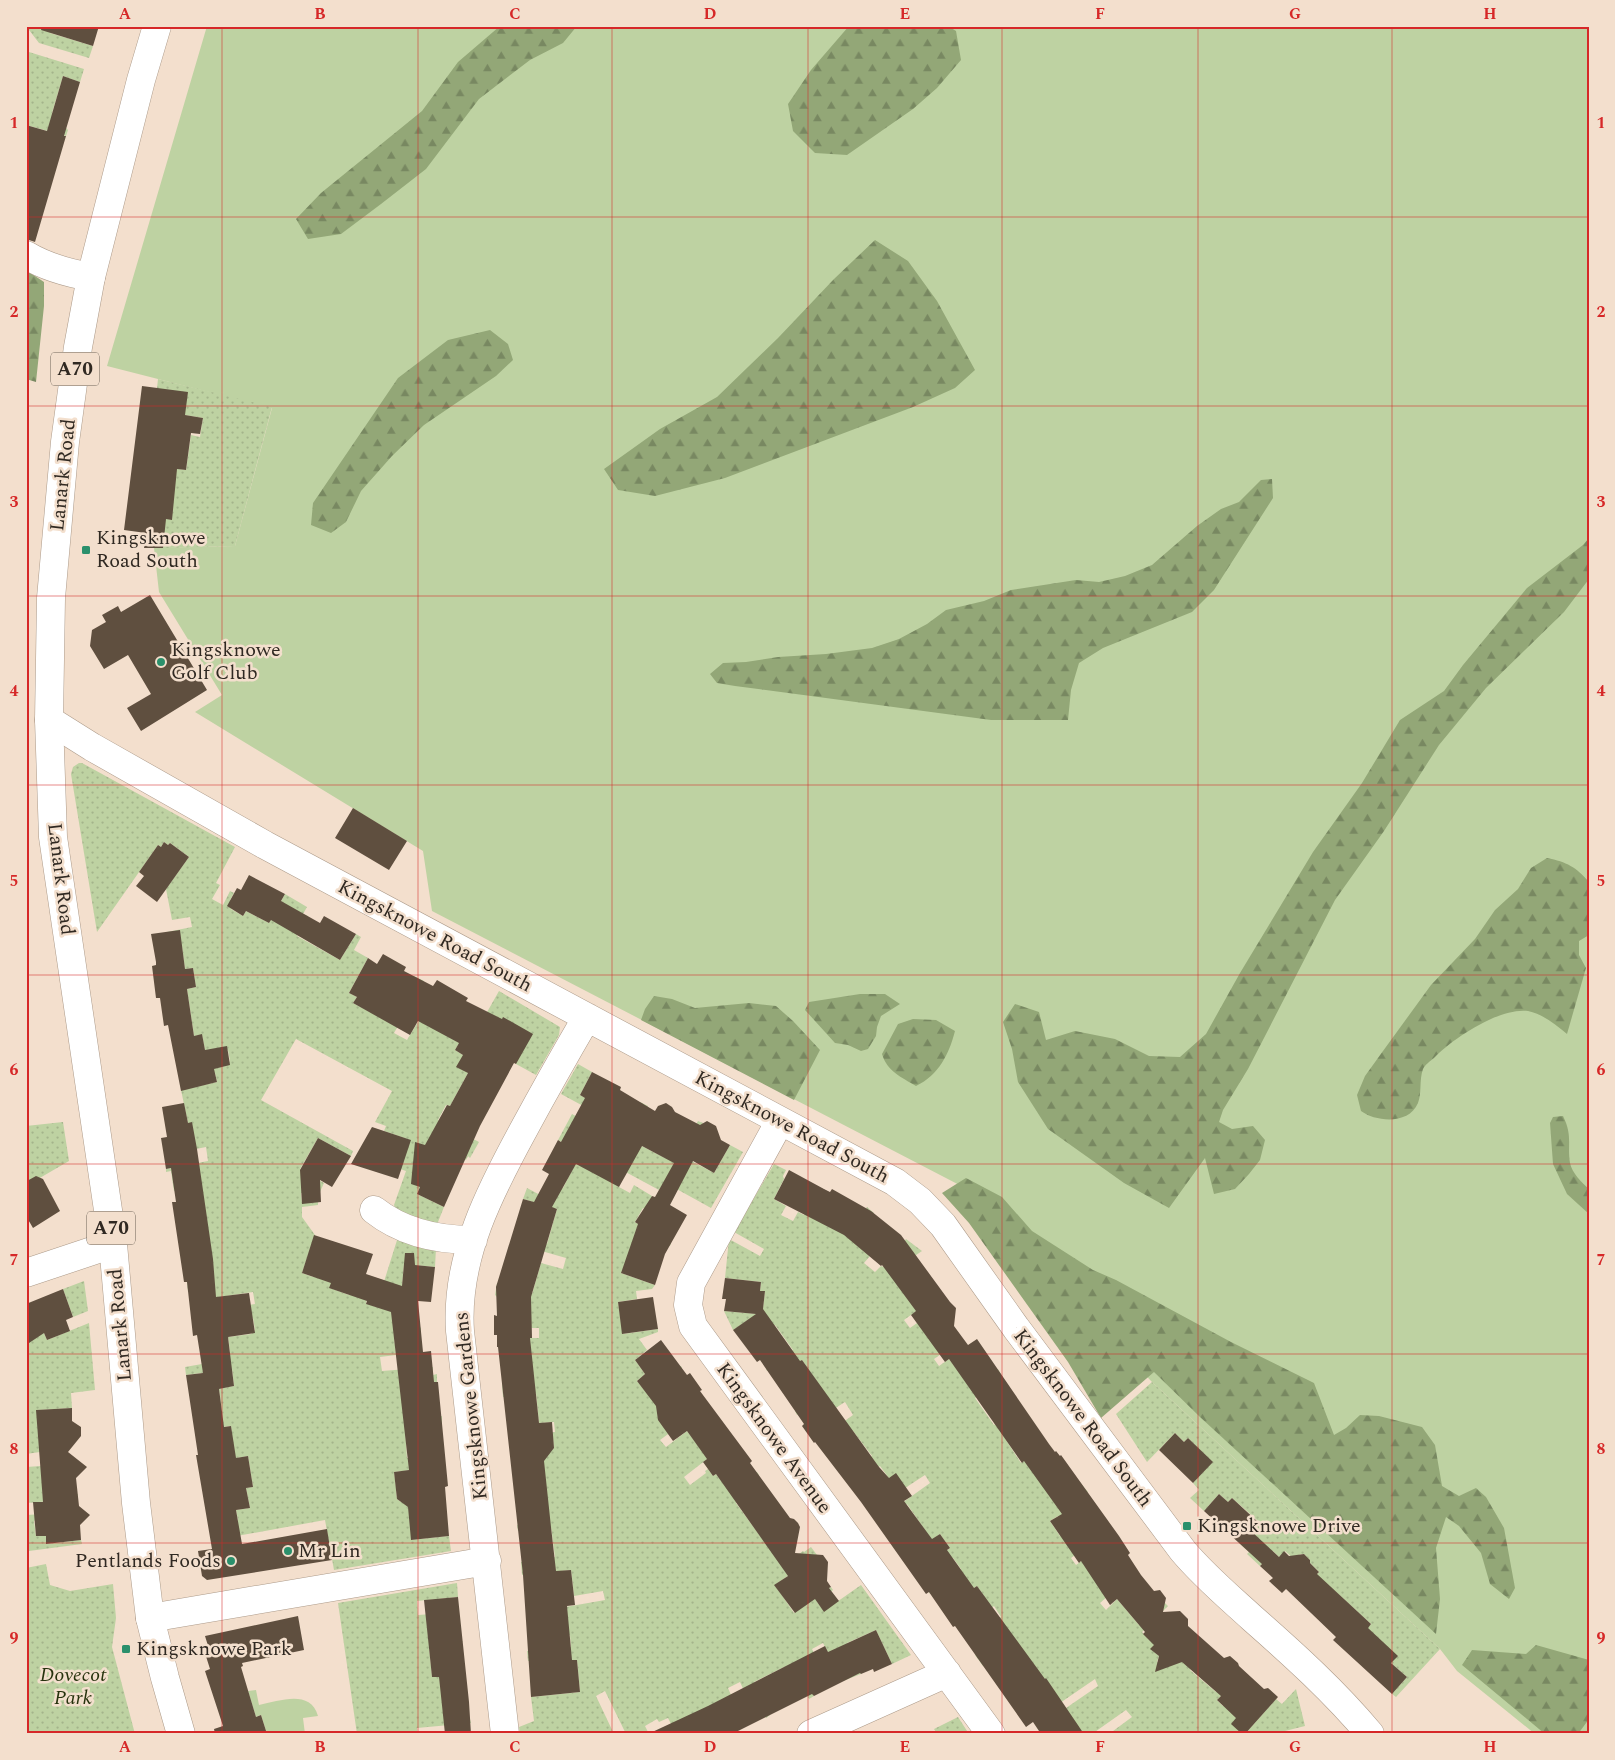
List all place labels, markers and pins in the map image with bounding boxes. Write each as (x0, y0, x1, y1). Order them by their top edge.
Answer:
place label: Kingsknowe Road South (96, 523, 206, 576)
marker: Kingsknowe Road South (80, 544, 92, 556)
place label: Kingsknowe Golf Club (171, 635, 281, 688)
marker: Kingsknowe Golf Club (155, 656, 167, 668)
place label: Kingsknowe Drive (1197, 1511, 1361, 1541)
marker: Kingsknowe Drive (1181, 1520, 1193, 1532)
place label: Mr Lin (298, 1536, 361, 1566)
marker: Mr Lin (282, 1545, 294, 1557)
place label: Pentlands Foods (75, 1546, 221, 1576)
marker: Pentlands Foods (225, 1555, 237, 1567)
place label: Kingsknowe Park (136, 1634, 292, 1664)
marker: Kingsknowe Park (120, 1643, 132, 1655)

